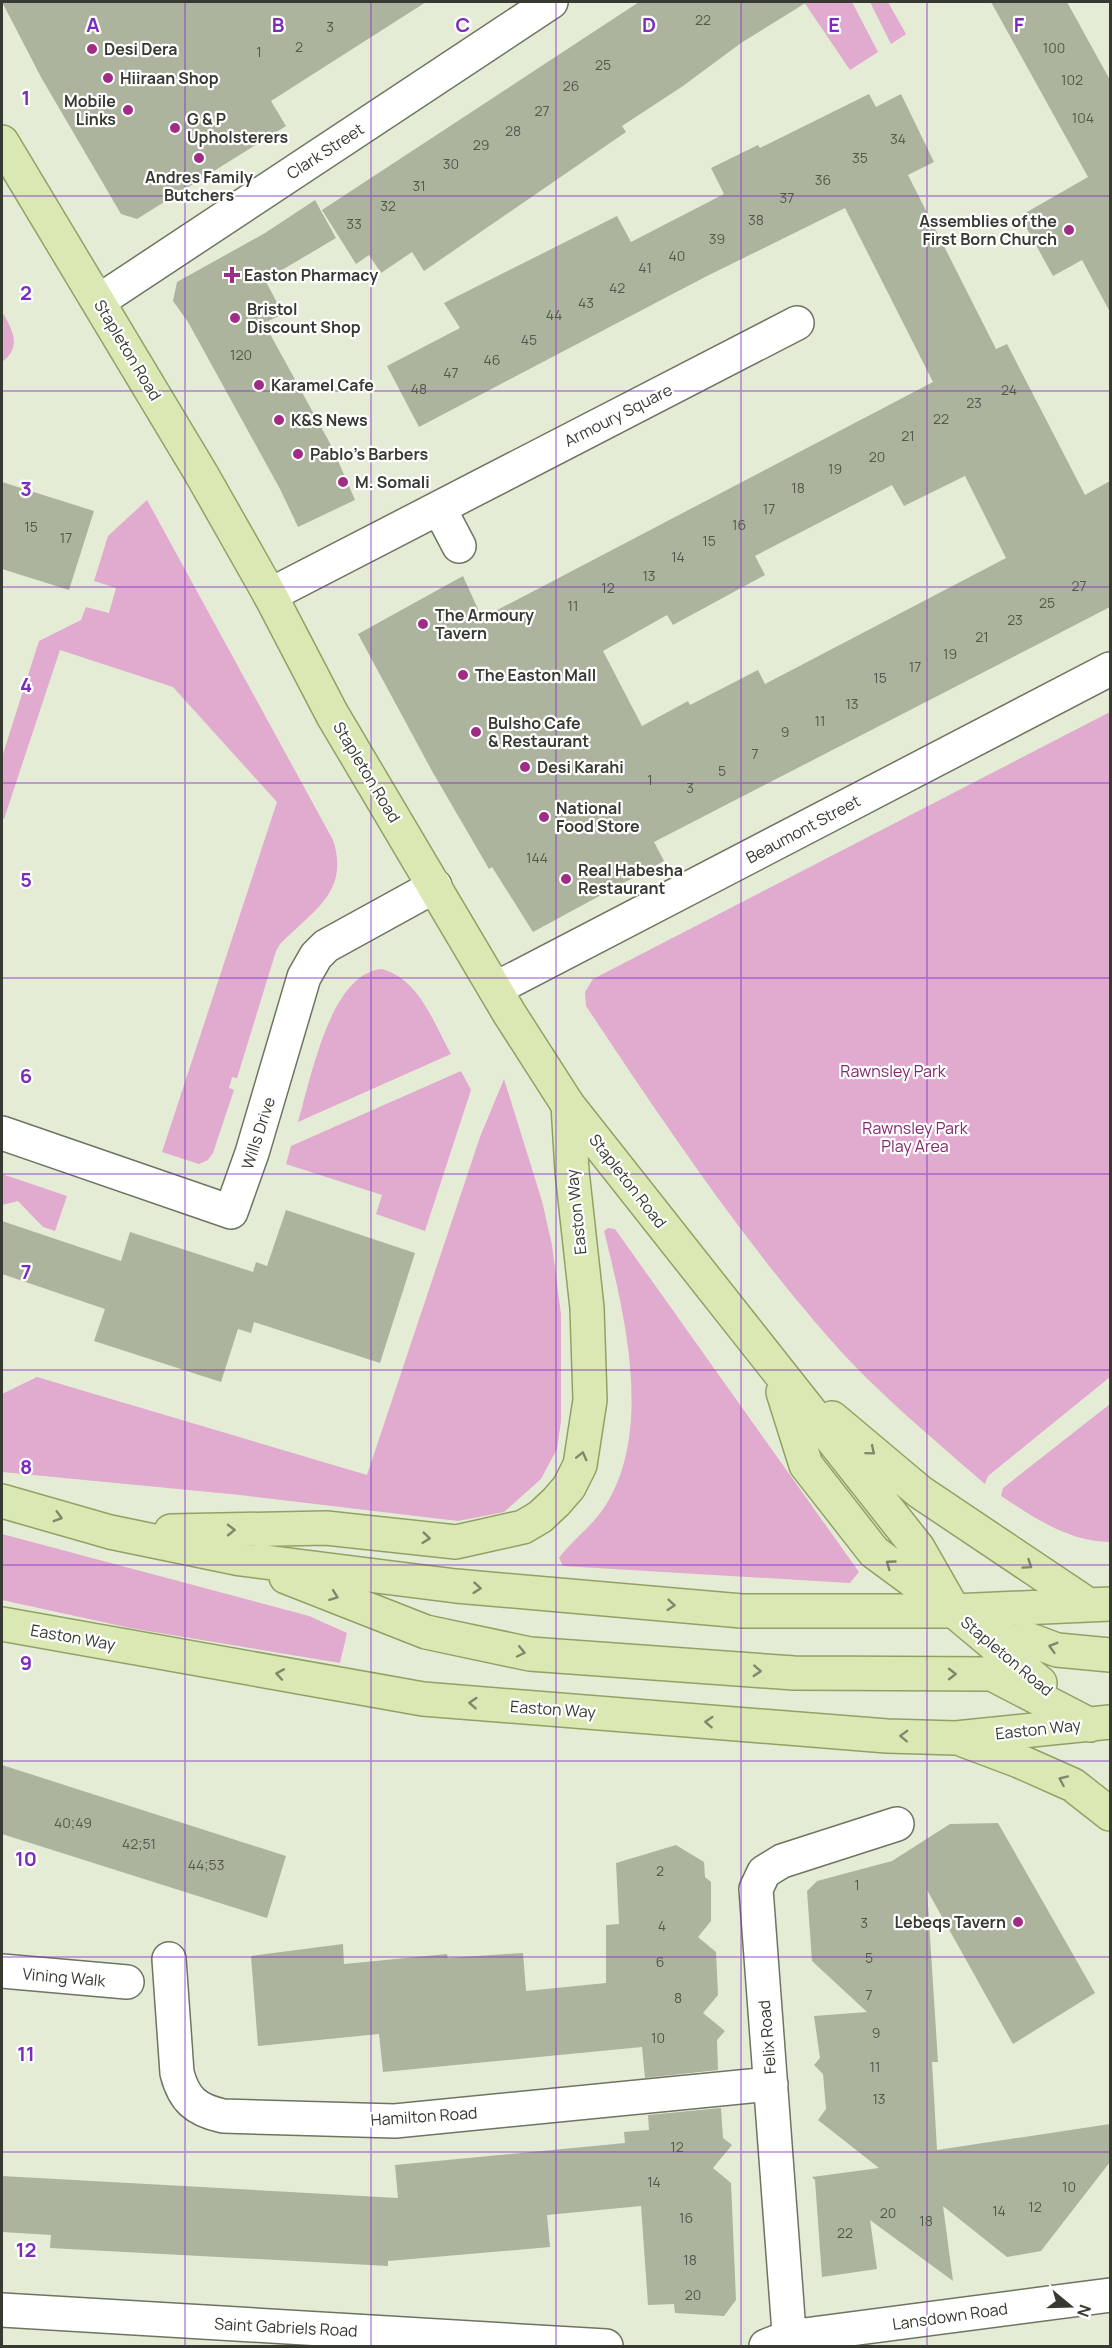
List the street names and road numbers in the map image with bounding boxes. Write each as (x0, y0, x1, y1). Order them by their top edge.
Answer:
street label: Clark Street (282, 118, 368, 184)
street label: Stapleton Road (89, 296, 167, 404)
street label: Armoury Square (560, 378, 676, 452)
street label: Stapleton Road (328, 718, 406, 826)
street label: Beaumont Street (742, 790, 864, 868)
street label: Wills Drive (236, 1094, 280, 1172)
street label: Stapleton Road (584, 1129, 672, 1233)
street label: Easton Way (561, 1168, 591, 1256)
street label: Stapleton Road (956, 1611, 1058, 1701)
street label: Easton Way (29, 1619, 118, 1655)
street label: Easton Way (509, 1695, 597, 1723)
street label: Easton Way (994, 1714, 1082, 1744)
street label: Vining Walk (22, 1962, 108, 1992)
street label: Felix Road (753, 1999, 781, 2075)
street label: Hamilton Road (370, 2101, 478, 2131)
street label: Lansdown Road (891, 2297, 1009, 2335)
street label: Saint Gabriels Road (214, 2312, 358, 2342)

